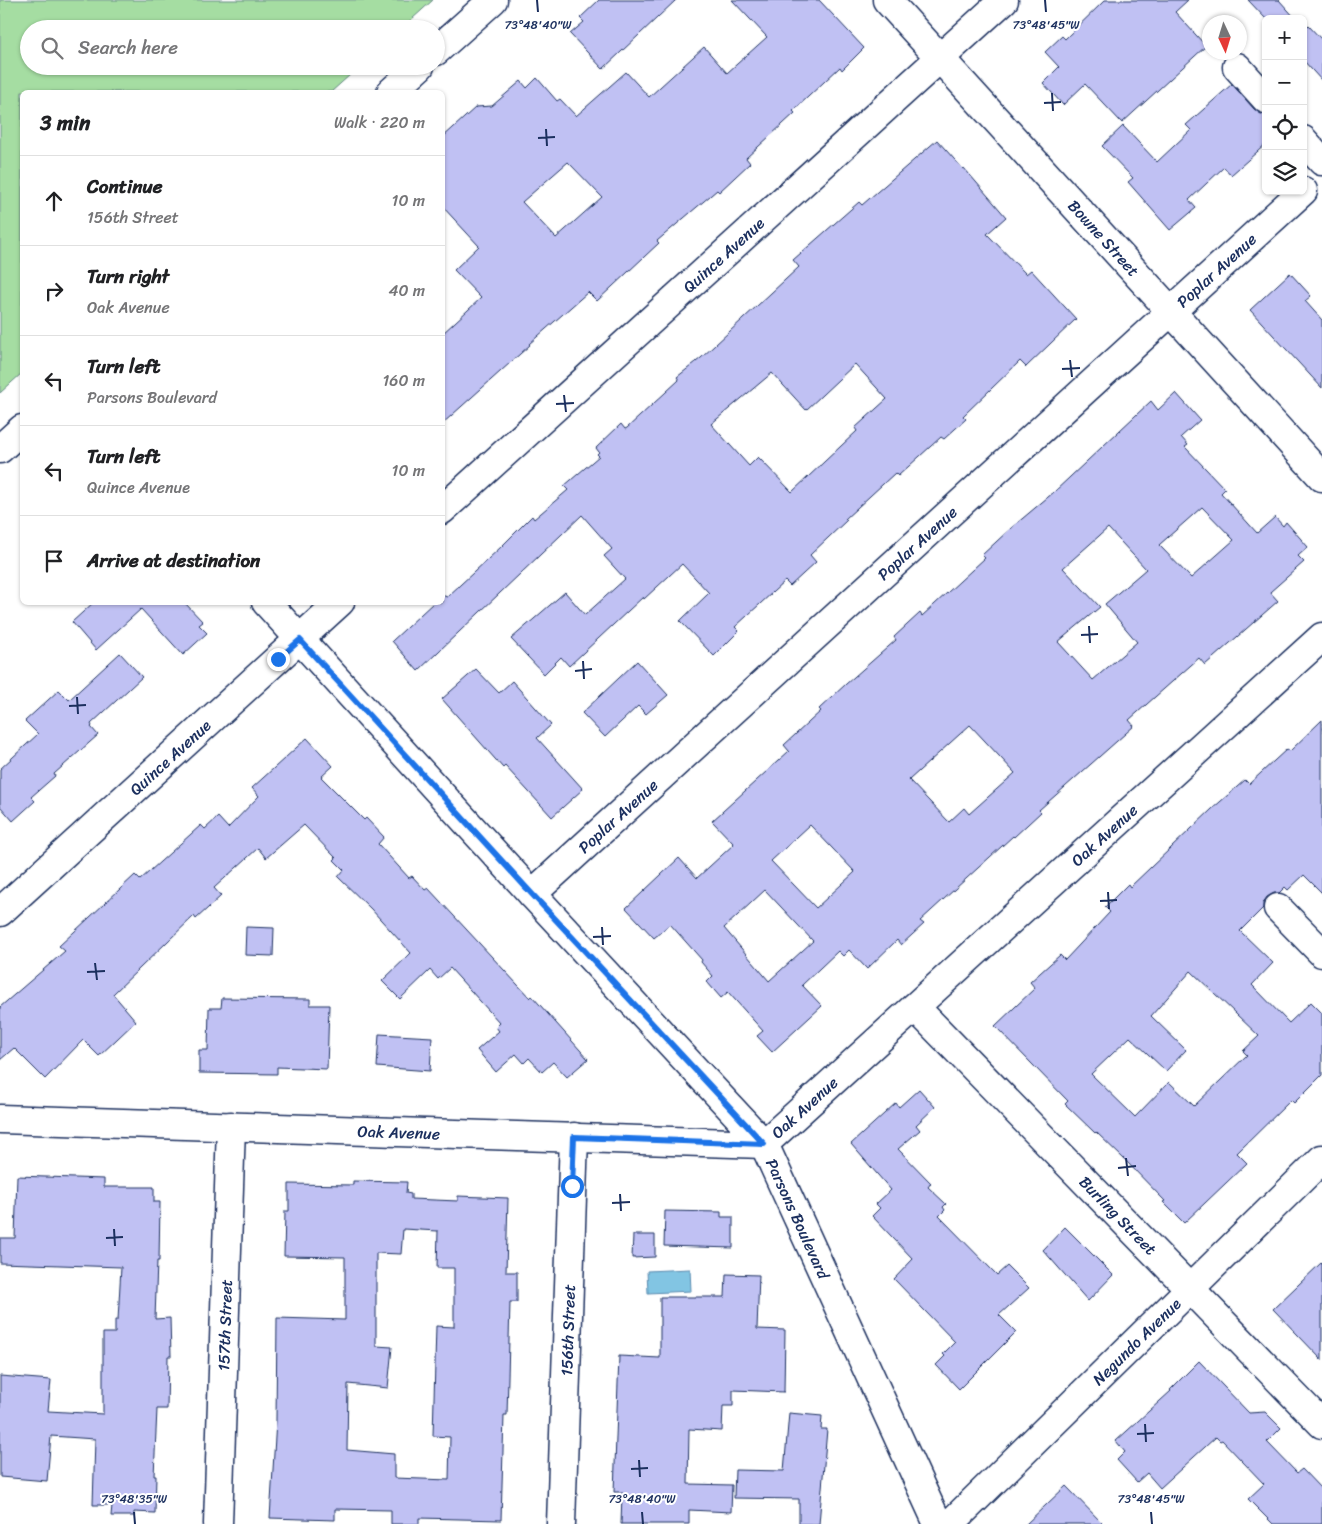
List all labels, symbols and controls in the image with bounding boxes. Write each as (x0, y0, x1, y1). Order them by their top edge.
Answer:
text: 73°48'40"W (504, 14, 572, 36)
text: 73°48'45"W (1013, 14, 1080, 36)
north arrow (1202, 15, 1247, 60)
map controls (1262, 15, 1307, 195)
button: + (1262, 15, 1307, 60)
search box (20, 20, 445, 75)
text: Search here (78, 31, 178, 64)
icon: search (38, 34, 66, 62)
button: − (1262, 60, 1307, 105)
text: 3 min (40, 104, 90, 142)
button: locate (1262, 105, 1307, 150)
text: Walk · 220 m (334, 108, 425, 137)
button: layers (1262, 150, 1307, 195)
text: Continue (87, 170, 163, 203)
text: 10 m (392, 186, 425, 215)
icon: ahead (40, 187, 68, 215)
street label: Bowne Street (1061, 193, 1147, 283)
text: 156th Street (87, 203, 179, 232)
street label: Quince Avenue (676, 209, 771, 300)
street label: Poplar Avenue (1169, 225, 1263, 315)
text: Turn right (87, 260, 169, 293)
text: 40 m (388, 276, 425, 305)
icon: right (40, 277, 68, 305)
text: Oak Avenue (87, 293, 170, 322)
text: Turn left (87, 350, 160, 383)
text: 160 m (382, 366, 425, 395)
icon: left (40, 367, 68, 395)
text: Parsons Boulevard (87, 383, 217, 412)
text: Turn left (87, 440, 160, 473)
text: 10 m (392, 456, 425, 485)
icon: left (40, 457, 68, 485)
text: Quince Avenue (87, 473, 190, 502)
street label: Poplar Avenue (870, 498, 964, 588)
text: Arrive at destination (87, 544, 260, 577)
icon: arrive (40, 547, 68, 575)
route end (267, 648, 290, 671)
street label: Quince Avenue (122, 711, 218, 802)
street label: Poplar Avenue (571, 771, 665, 861)
street label: Oak Avenue (1064, 796, 1145, 873)
street label: Oak Avenue (764, 1069, 845, 1146)
street label: Oak Avenue (357, 1116, 441, 1148)
street label: Parsons Boulevard (758, 1153, 839, 1285)
street label: Burling Street (1072, 1169, 1164, 1262)
route start (561, 1175, 584, 1198)
street label: 157th Street (209, 1279, 240, 1372)
street label: 156th Street (551, 1284, 584, 1377)
street label: Negundo Avenue (1085, 1290, 1188, 1392)
text: 73°48'35"W (101, 1488, 168, 1510)
text: 73°48'40"W (608, 1488, 676, 1510)
text: 73°48'45"W (1118, 1488, 1185, 1510)

